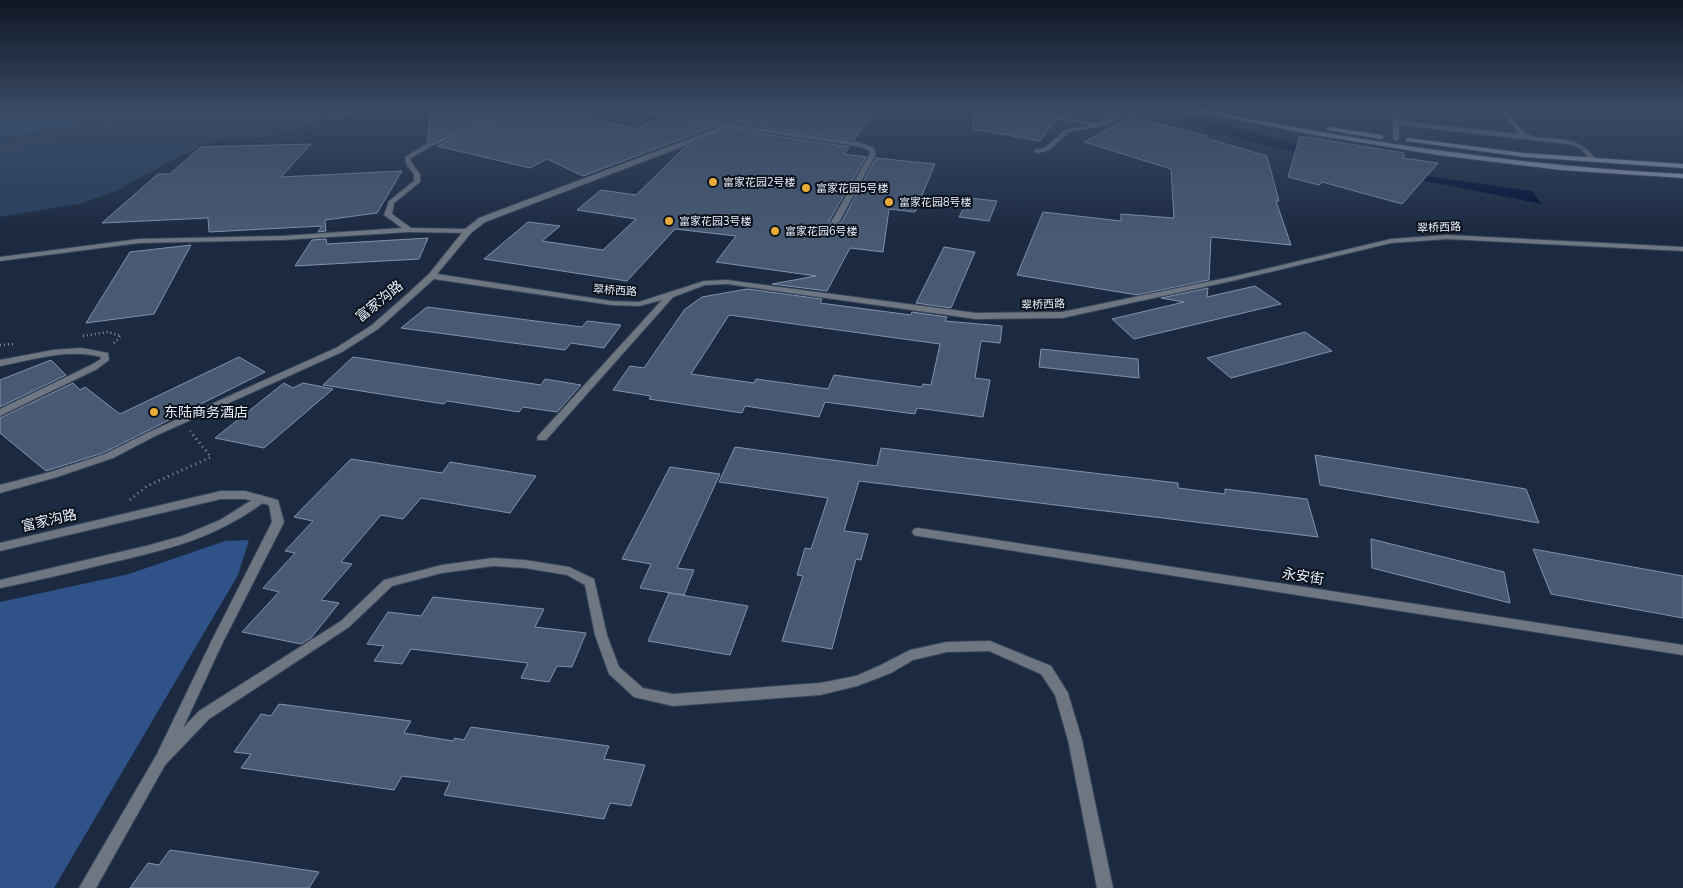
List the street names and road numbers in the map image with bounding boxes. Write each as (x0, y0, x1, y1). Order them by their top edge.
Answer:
street label: 翠桥西路 (1417, 219, 1461, 236)
street label: 富家沟路 (352, 276, 407, 326)
street label: 翠桥西路 (592, 281, 637, 300)
street label: 翠桥西路 (1021, 296, 1065, 313)
street label: 富家沟路 (20, 505, 79, 536)
street label: 永安街 (1281, 564, 1325, 589)

